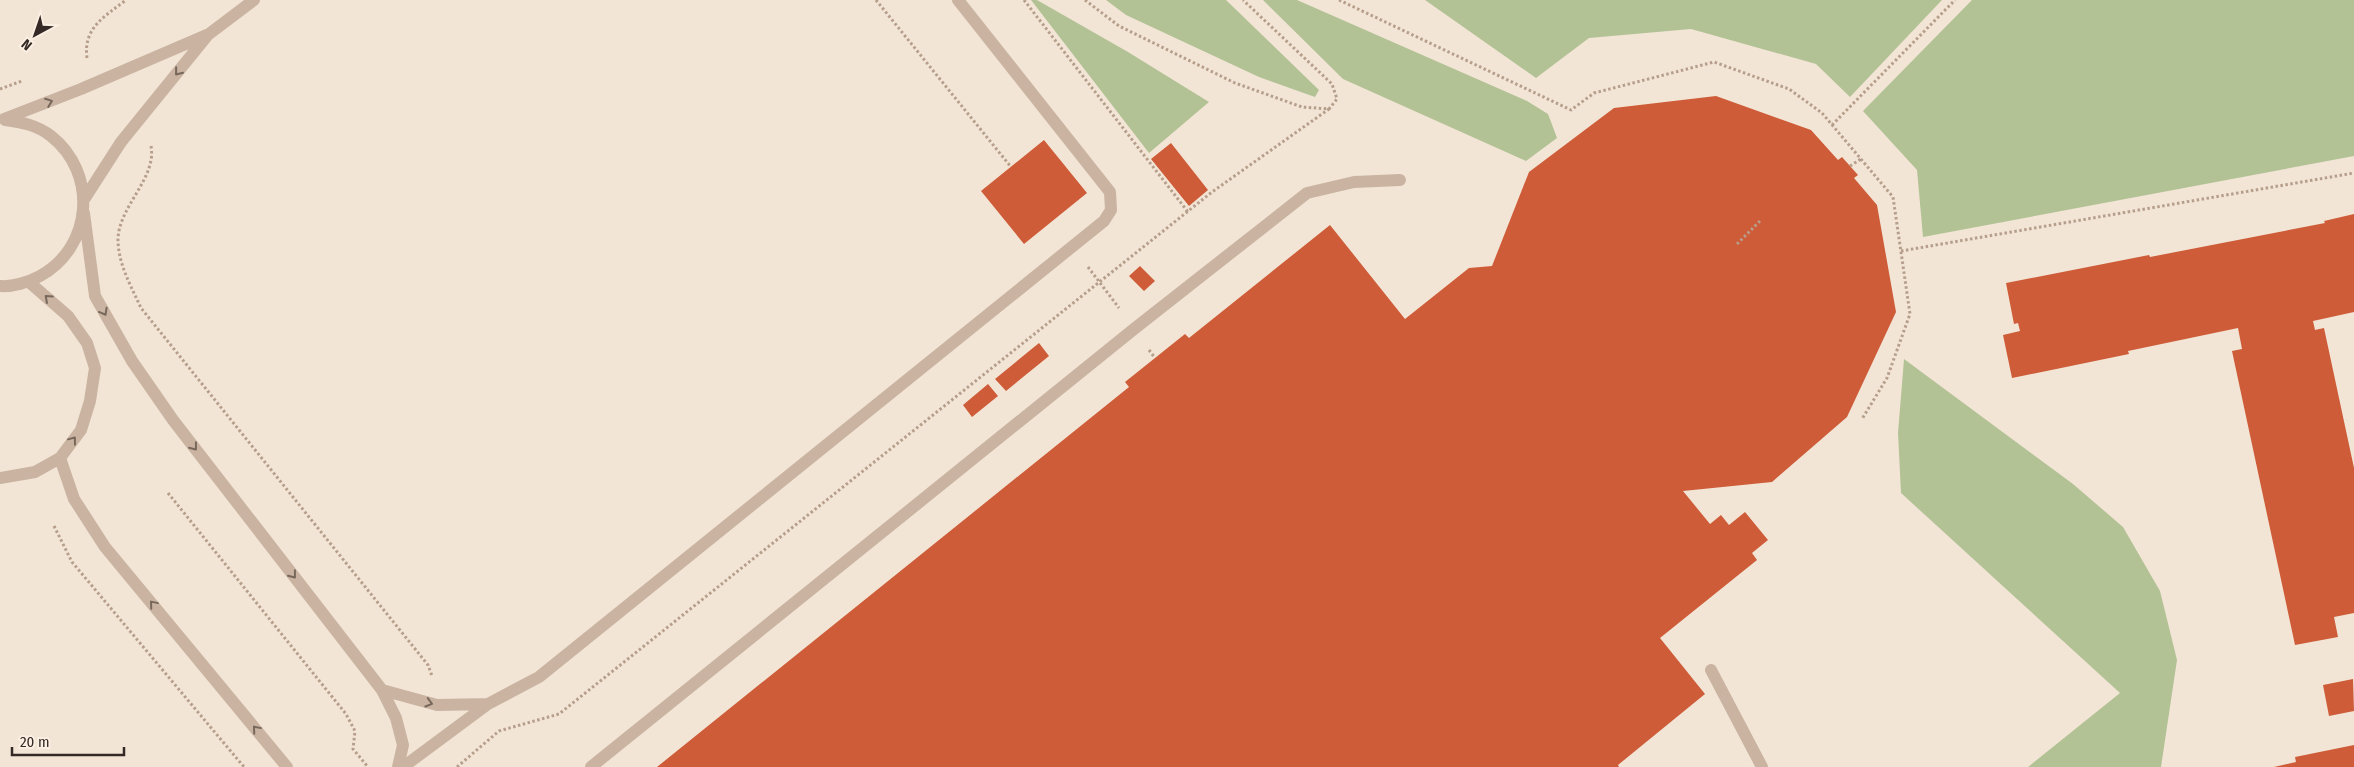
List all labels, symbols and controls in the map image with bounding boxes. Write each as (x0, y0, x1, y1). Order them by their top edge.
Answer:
north arrow (10, 10, 60, 60)
text: N (18, 35, 36, 54)
one-way arrow (176, 66, 184, 75)
one-way arrow (45, 98, 53, 108)
one-way arrow (44, 295, 53, 304)
one-way arrow (98, 306, 108, 315)
one-way arrow (68, 437, 76, 446)
one-way arrow (188, 441, 196, 450)
one-way arrow (288, 569, 296, 578)
one-way arrow (149, 601, 158, 610)
one-way arrow (424, 697, 433, 708)
scale bar (12, 724, 125, 756)
one-way arrow (253, 726, 262, 735)
text: 20 m (20, 733, 50, 751)

